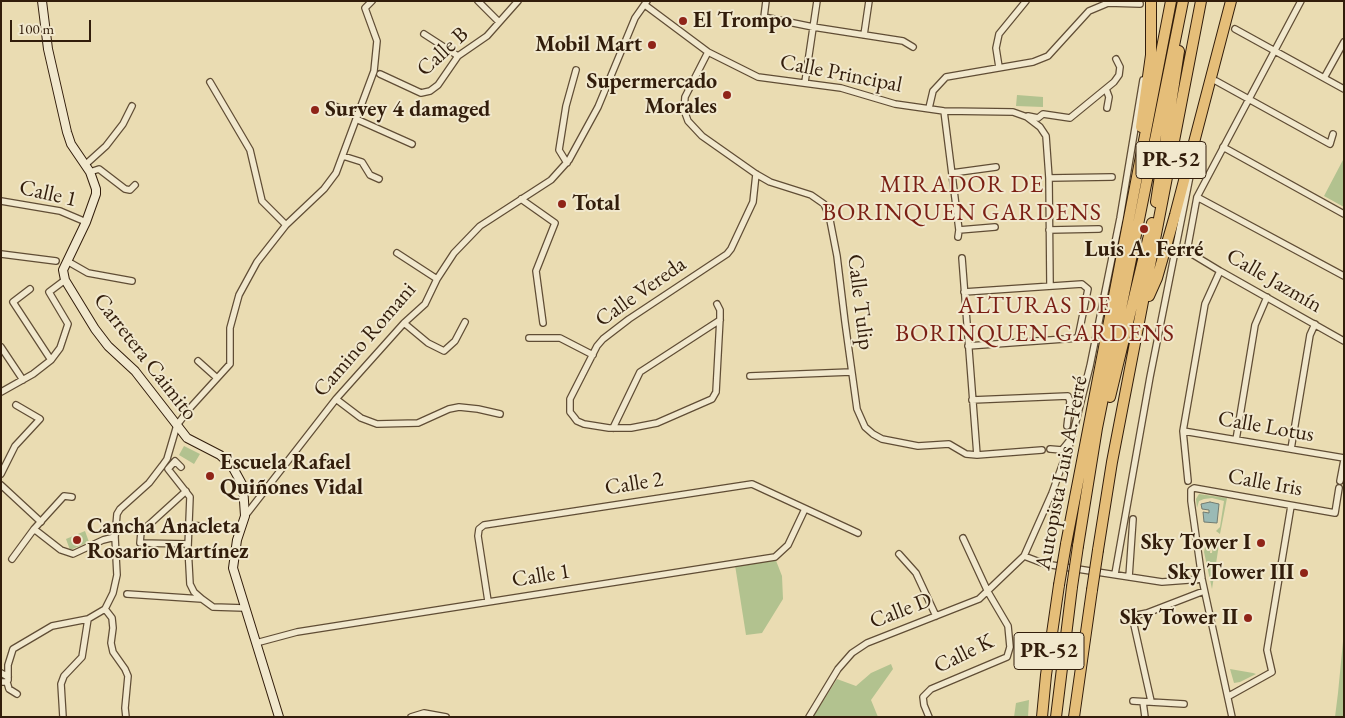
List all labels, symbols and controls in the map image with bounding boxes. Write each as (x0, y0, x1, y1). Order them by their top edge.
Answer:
place label: El Trompo (693, 8, 792, 34)
scale bar (12, 10, 94, 42)
marker: El Trompo (677, 15, 689, 27)
text: 100 m (18, 19, 54, 38)
street label: Calle B (412, 22, 474, 82)
place label: Mobil Mart (535, 32, 642, 58)
marker: Mobil Mart (646, 39, 658, 51)
street label: Calle Principal (778, 49, 904, 99)
place label: Supermercado Morales (587, 69, 717, 120)
marker: Supermercado Morales (721, 89, 733, 101)
place label: Survey 4 damaged (325, 97, 490, 123)
marker: Survey 4 damaged (309, 104, 321, 116)
road number: PR-52 (1136, 142, 1206, 178)
district label: MIRADOR DE BORINQUEN GARDENS (820, 171, 1104, 227)
street label: Calle 1 (17, 175, 79, 213)
place label: Total (572, 191, 620, 217)
marker: Total (556, 198, 568, 210)
marker: Luis A. Ferré (1138, 223, 1150, 235)
place label: Luis A. Ferré (1085, 237, 1203, 263)
street label: Calle Jazmín (1221, 243, 1327, 319)
street label: Calle Vereda (591, 251, 691, 333)
street label: Calle Tulip (841, 253, 879, 351)
street label: Camino Romani (308, 277, 422, 403)
street label: Carretera Caimito (87, 288, 203, 426)
district label: ALTURAS DE BORINQUEN GARDENS (893, 292, 1177, 348)
street label: Autopista Luis A. Ferré (1030, 374, 1094, 572)
street label: Calle Lotus (1216, 406, 1316, 448)
place label: Escuela Rafael Quiñones Vidal (220, 450, 363, 502)
street label: Calle Iris (1226, 463, 1304, 503)
street label: Calle 2 (603, 466, 665, 502)
marker: Escuela Rafael Quiñones Vidal (204, 470, 216, 482)
place label: Cancha Anacleta Rosario Martínez (87, 514, 249, 566)
place label: Sky Tower I (1141, 530, 1251, 556)
marker: Cancha Anacleta Rosario Martínez (71, 534, 83, 546)
marker: Sky Tower I (1255, 537, 1267, 549)
street label: Calle 1 (510, 558, 572, 594)
place label: Sky Tower III (1168, 560, 1294, 586)
marker: Sky Tower III (1298, 567, 1310, 579)
street label: Calle D (866, 587, 936, 635)
place label: Sky Tower II (1120, 605, 1238, 631)
marker: Sky Tower II (1242, 612, 1254, 624)
street label: Calle K (930, 628, 998, 680)
road number: PR-52 (1014, 632, 1084, 669)

